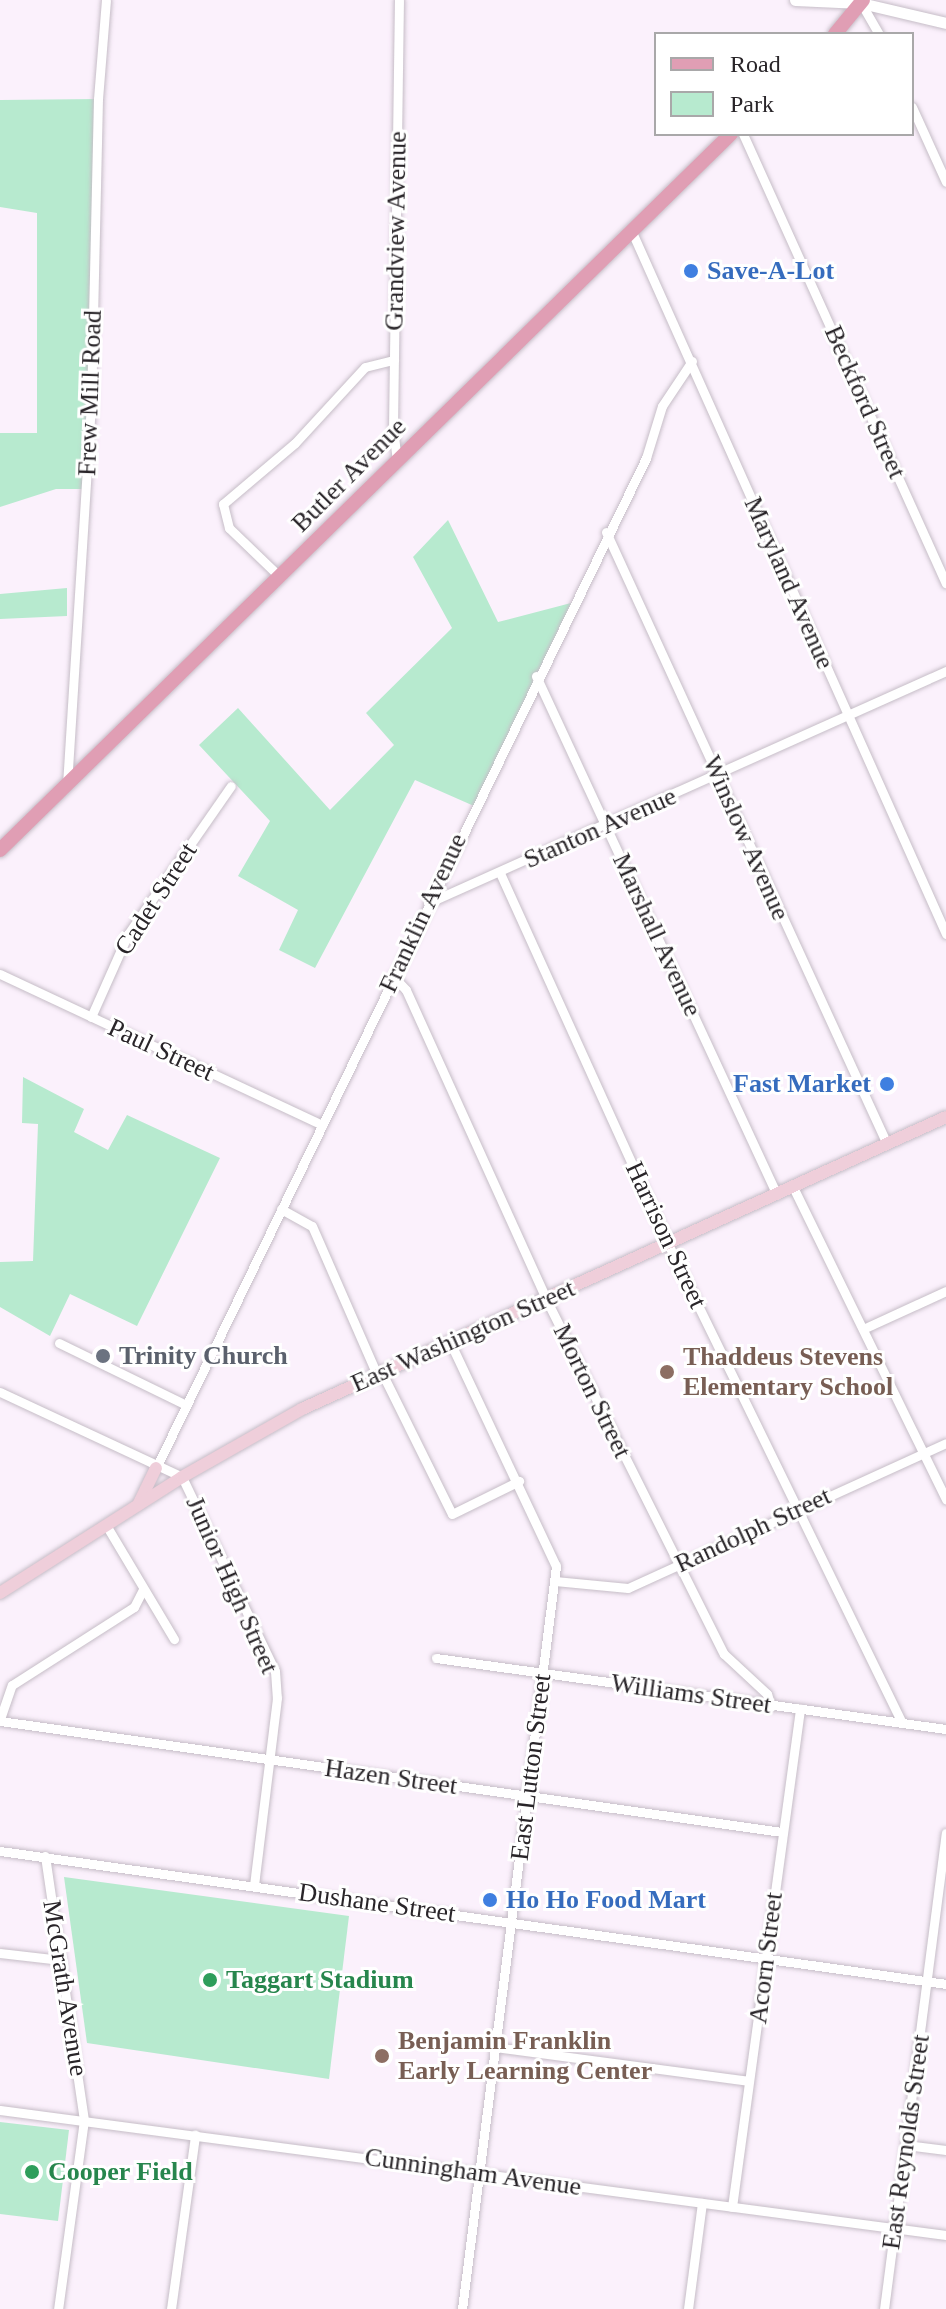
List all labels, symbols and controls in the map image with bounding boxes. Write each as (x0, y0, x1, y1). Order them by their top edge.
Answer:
legend (654, 32, 914, 136)
text: Road (730, 51, 781, 77)
text: Park (730, 91, 774, 117)
street label: Grandview Avenue (379, 130, 413, 332)
place label: Save-A-Lot (707, 255, 834, 287)
marker: Save-A-Lot (682, 262, 700, 280)
street label: Frew Mill Road (72, 309, 108, 477)
street label: Beckford Street (817, 321, 913, 483)
street label: Butler Avenue (285, 411, 413, 539)
street label: Maryland Avenue (737, 491, 841, 675)
street label: Winslow Avenue (695, 750, 797, 926)
street label: Stanton Avenue (518, 780, 682, 876)
street label: Franklin Avenue (372, 828, 474, 998)
street label: Cadet Street (108, 837, 204, 961)
street label: Marshall Avenue (605, 848, 709, 1022)
street label: Paul Street (103, 1012, 219, 1088)
place label: Fast Market (733, 1068, 871, 1100)
marker: Fast Market (878, 1075, 896, 1093)
street label: Harrison Street (618, 1157, 714, 1313)
street label: East Washington Street (346, 1273, 580, 1399)
street label: Morton Street (546, 1319, 638, 1463)
place label: Trinity Church (119, 1340, 288, 1372)
place label: Thaddeus Stevens Elementary School (683, 1341, 893, 1402)
marker: Trinity Church (94, 1347, 112, 1365)
marker: Thaddeus Stevens Elementary School (658, 1363, 676, 1381)
street label: Randolph Street (670, 1480, 836, 1580)
street label: Junior High Street (179, 1492, 285, 1678)
street label: Williams Street (609, 1667, 773, 1721)
street label: East Lutton Street (504, 1672, 558, 1862)
street label: Hazen Street (323, 1752, 459, 1802)
street label: Dushane Street (297, 1877, 457, 1929)
place label: Ho Ho Food Mart (506, 1884, 706, 1916)
marker: Ho Ho Food Mart (481, 1891, 499, 1909)
street label: Acorn Street (742, 1891, 790, 2025)
street label: McGrath Avenue (36, 1897, 94, 2079)
place label: Taggart Stadium (226, 1964, 414, 1996)
marker: Taggart Stadium (201, 1971, 219, 1989)
place label: Benjamin Franklin Early Learning Center (398, 2025, 652, 2086)
street label: East Reynolds Street (875, 2033, 937, 2251)
marker: Benjamin Franklin Early Learning Center (373, 2047, 391, 2065)
street label: Cunningham Avenue (362, 2141, 584, 2203)
place label: Cooper Field (48, 2156, 193, 2188)
marker: Cooper Field (23, 2163, 41, 2181)

